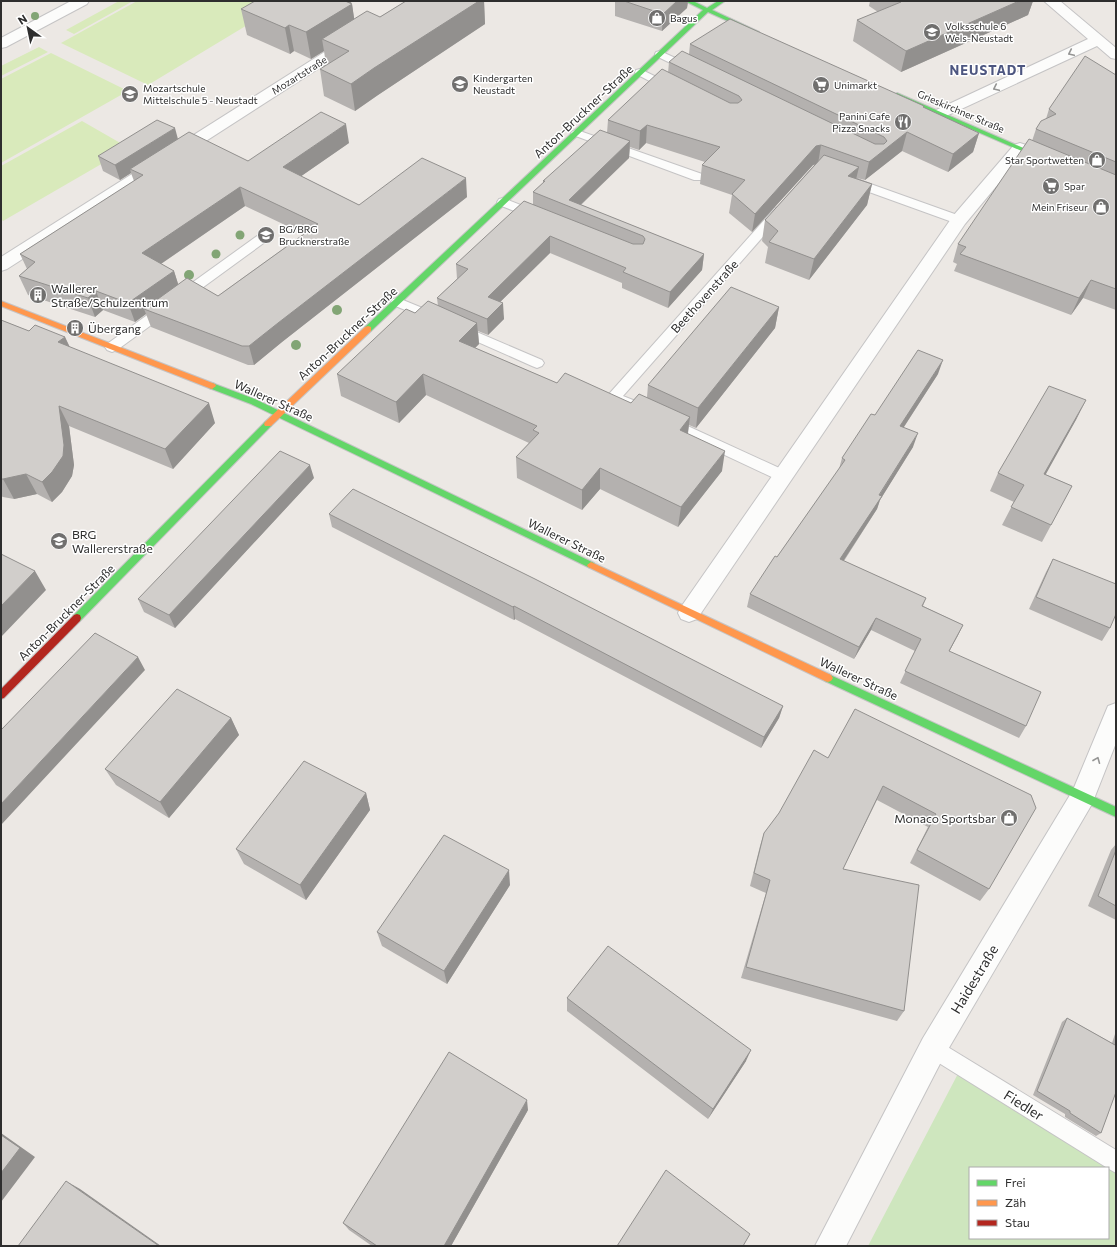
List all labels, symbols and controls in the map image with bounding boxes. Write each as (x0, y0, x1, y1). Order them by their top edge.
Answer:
north arrow (8, 8, 48, 48)
shop icon: Bagus (647, 8, 667, 28)
text: N (15, 11, 29, 27)
place label: Bagus (670, 12, 698, 24)
place label: Volksschule 6 Wels-Neustadt (945, 20, 1013, 44)
school or university icon: Volksschule 6 Wels-Neustadt (922, 22, 942, 42)
one-way arrow (1068, 48, 1075, 56)
street label: Mozartstraße (269, 53, 329, 97)
street label: Anton-Bruckner-Straße (531, 61, 635, 161)
district label: NEUSTADT (950, 62, 1026, 78)
place label: Kindergarten Neustadt (473, 72, 533, 96)
school or university icon: Kindergarten Neustadt (450, 74, 470, 94)
supermarket icon: Unimarkt (811, 75, 831, 95)
place label: Unimarkt (834, 79, 877, 91)
place label: Mozartschule Mittelschule 5 - Neustadt (143, 82, 258, 106)
one-way arrow (992, 83, 1000, 91)
school or university icon: Mozartschule Mittelschule 5 - Neustadt (120, 84, 140, 104)
street label: Grieskirchner Straße (916, 87, 1006, 135)
place label: Panini Cafe Pizza Snacks (832, 110, 890, 134)
restaurant icon: Panini Cafe Pizza Snacks (893, 112, 913, 132)
shop icon: Star Sportwetten (1087, 150, 1107, 170)
place label: Star Sportwetten (1005, 154, 1084, 166)
supermarket icon: Spar (1041, 176, 1061, 196)
place label: Spar (1064, 180, 1085, 192)
shop icon: Mein Friseur (1091, 197, 1111, 217)
place label: Mein Friseur (1031, 201, 1088, 213)
place label: BG/BRG Brucknerstraße (279, 223, 349, 247)
school or university icon: BG/BRG Brucknerstraße (256, 225, 276, 245)
street label: Beethovenstraße (668, 257, 740, 335)
place label: Wallerer Straße/Schulzentrum (51, 281, 168, 309)
street label: Anton-Bruckner-Straße (295, 283, 399, 383)
building icon: Wallerer Straße/Schulzentrum (28, 285, 48, 305)
building icon: Übergang (65, 318, 85, 338)
place label: Übergang (88, 321, 142, 335)
street label: Wallerer Straße (232, 376, 316, 424)
street label: Wallerer Straße (526, 515, 608, 565)
place label: BRG Wallererstraße (72, 527, 153, 555)
school or university icon: BRG Wallererstraße (49, 531, 69, 551)
street label: Anton-Bruckner-Straße (15, 561, 117, 663)
street label: Wallerer Straße (818, 654, 900, 702)
one-way arrow (1092, 757, 1100, 764)
shop icon: Monaco Sportsbar (999, 808, 1019, 828)
place label: Monaco Sportsbar (894, 811, 996, 825)
street label: Haidestraße (947, 941, 1001, 1017)
street label: Fiedler (1001, 1086, 1047, 1124)
legend (969, 1167, 1109, 1239)
text: Frei (1005, 1175, 1026, 1189)
text: Zäh (1005, 1195, 1026, 1209)
text: Stau (1005, 1215, 1030, 1229)

